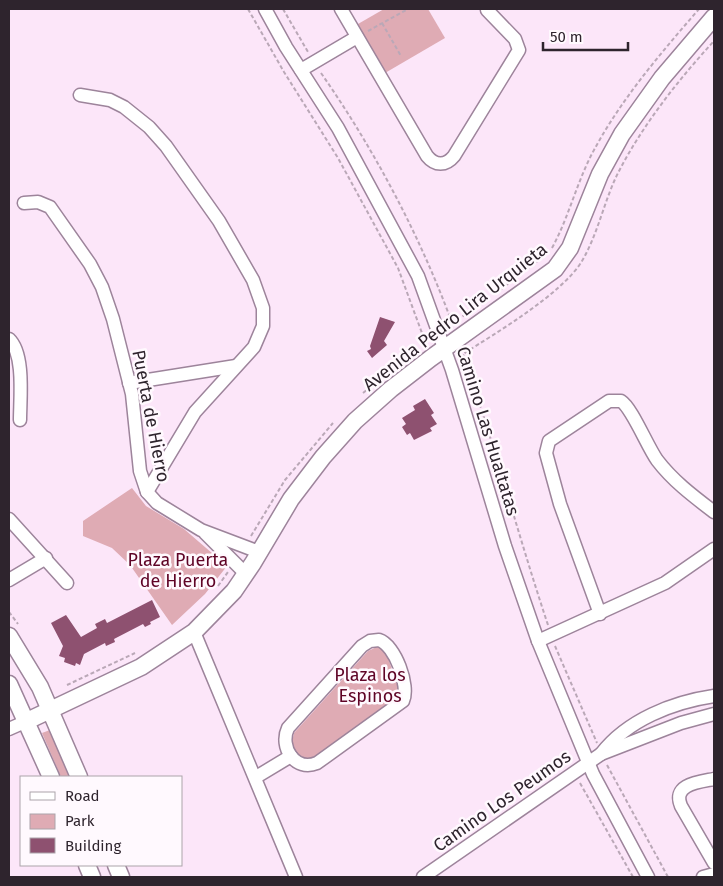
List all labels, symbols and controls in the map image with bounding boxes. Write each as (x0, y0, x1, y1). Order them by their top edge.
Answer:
scale bar (543, 20, 628, 52)
text: 50 m (550, 28, 583, 46)
street label: Avenida Pedro Lira Urquieta (359, 238, 551, 396)
street label: Camino Las Hualtatas (452, 344, 524, 518)
street label: Puerta de Hierro (127, 348, 175, 484)
park label: Plaza Puerta de Hierro (128, 549, 228, 592)
park label: Plaza los Espinos (334, 664, 406, 707)
street label: Camino Los Peumos (429, 745, 575, 857)
legend (20, 776, 182, 866)
text: Road (65, 787, 100, 805)
text: Park (65, 812, 95, 830)
text: Building (65, 837, 121, 855)

